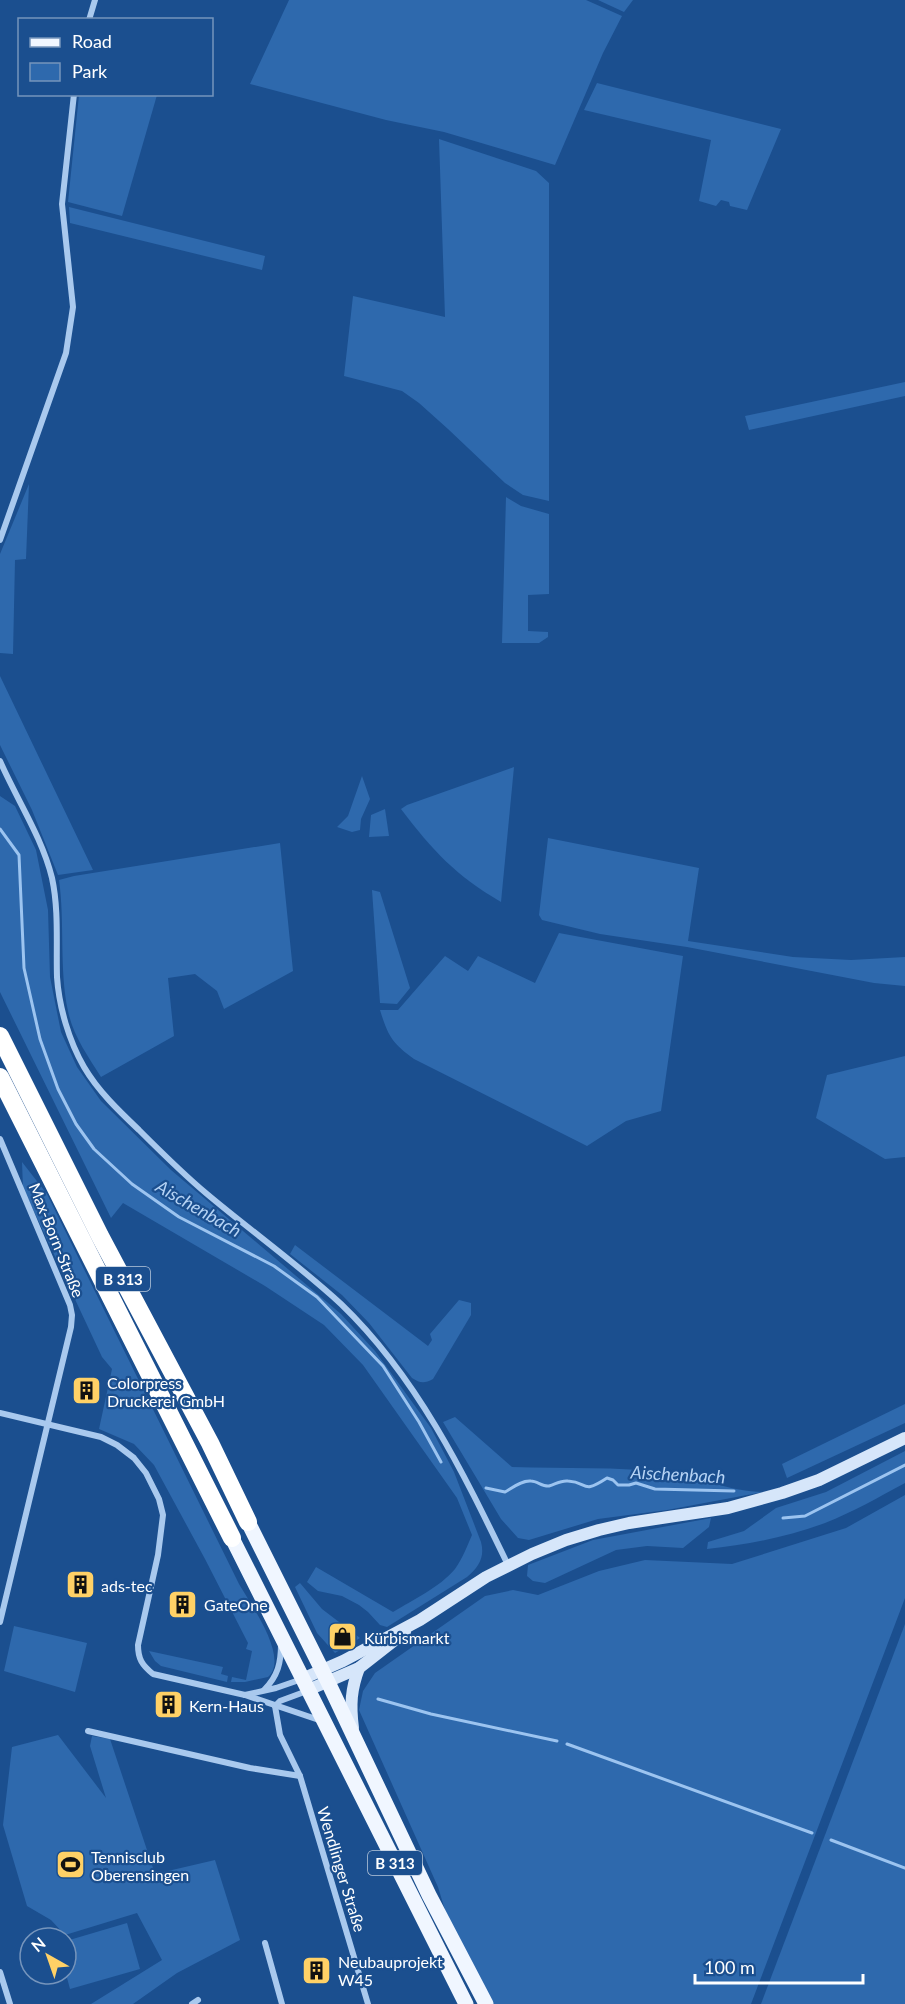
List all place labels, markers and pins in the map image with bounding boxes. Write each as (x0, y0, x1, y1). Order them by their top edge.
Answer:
place label: Colorpress Druckerei GmbH (107, 1373, 225, 1410)
building icon: Colorpress Druckerei GmbH (70, 1375, 102, 1407)
building icon: ads-tec (64, 1569, 96, 1601)
place label: ads-tec (101, 1576, 153, 1595)
building icon: GateOne (167, 1588, 199, 1620)
place label: GateOne (204, 1595, 268, 1614)
shop icon: Kürbismarkt (327, 1621, 359, 1653)
place label: Kürbismarkt (364, 1628, 450, 1647)
building icon: Kern-Haus (152, 1689, 184, 1721)
place label: Kern-Haus (189, 1696, 264, 1715)
place label: Tennisclub Oberensingen (91, 1847, 189, 1884)
sports icon: Tennisclub Oberensingen (54, 1849, 86, 1881)
place label: Neubauprojekt W45 (338, 1952, 443, 1989)
building icon: Neubauprojekt W45 (301, 1954, 333, 1986)

